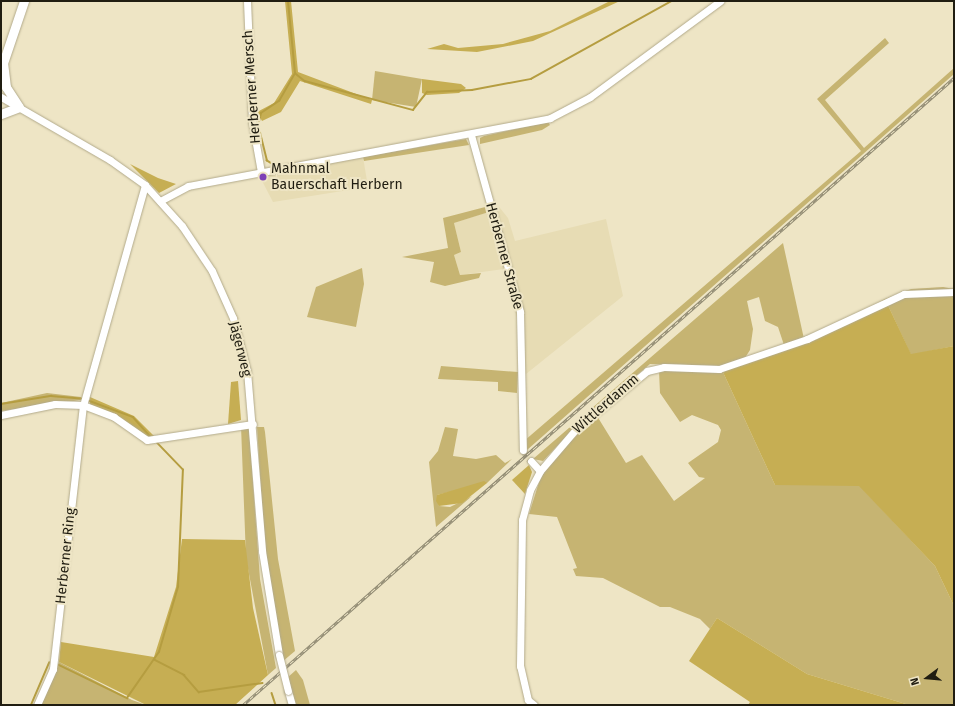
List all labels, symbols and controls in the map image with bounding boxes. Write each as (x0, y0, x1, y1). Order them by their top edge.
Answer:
street label: Herberner Mersch (240, 30, 264, 144)
place label: Mahnmal Bauerschaft Herbern (271, 161, 403, 194)
marker: Mahnmal Bauerschaft Herbern (258, 172, 268, 182)
street label: Herberner Straße (482, 201, 526, 311)
street label: Jägerweg (225, 319, 255, 379)
street label: Wittlerdamm (570, 371, 642, 437)
street label: Herberner Ring (53, 507, 79, 605)
north arrow (907, 658, 947, 698)
text: N (908, 676, 922, 687)

